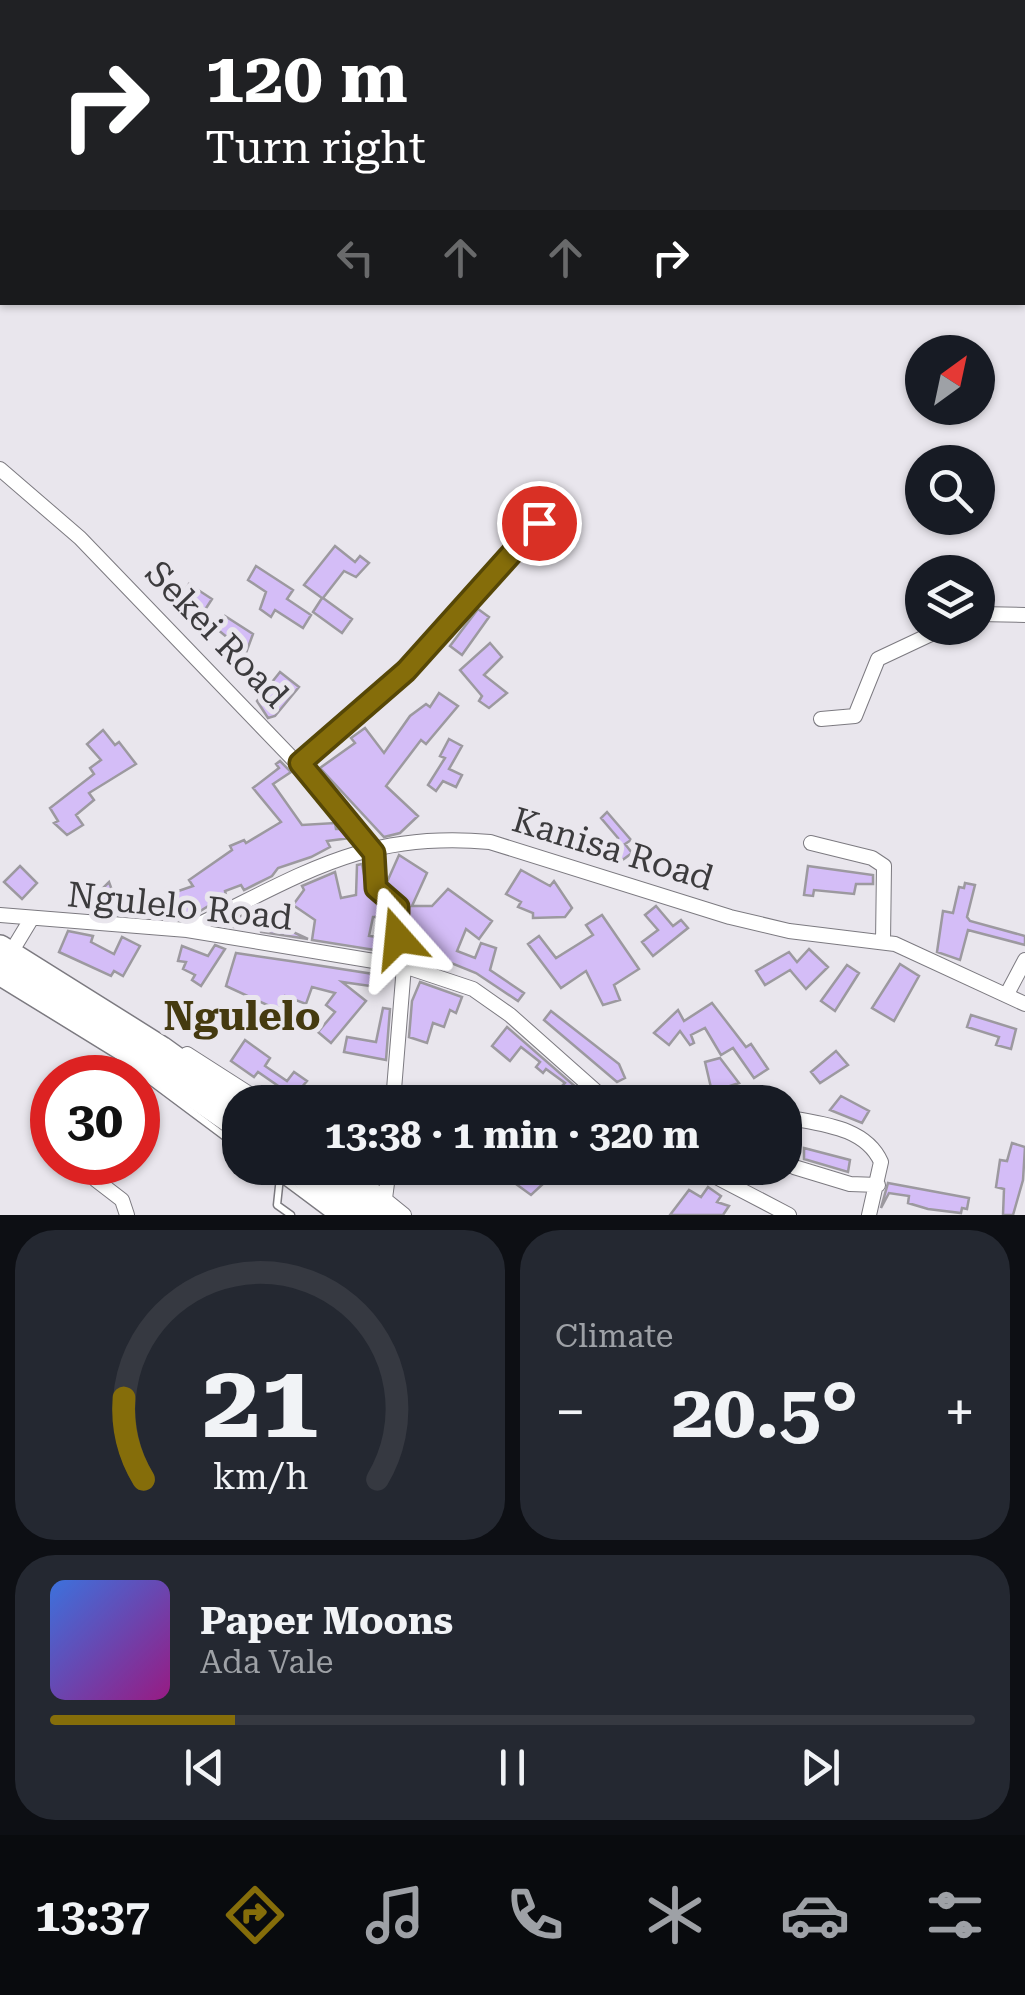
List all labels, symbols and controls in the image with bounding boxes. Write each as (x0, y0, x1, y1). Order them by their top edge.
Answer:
text: 120 m (205, 37, 408, 119)
icon: right (40, 40, 170, 170)
text: Turn right (205, 121, 426, 174)
icon: left (328, 230, 383, 285)
icon: ahead (433, 230, 488, 285)
icon: ahead (538, 230, 593, 285)
icon: right (643, 230, 698, 285)
north arrow (905, 335, 995, 425)
map controls (905, 335, 995, 645)
button: search (905, 445, 995, 535)
pin (497, 481, 582, 566)
icon: arrive (512, 496, 567, 551)
street label: Sekei Road (137, 553, 297, 716)
button: layers (905, 555, 995, 645)
street label: Kanisa Road (507, 799, 718, 900)
street label: Ngulelo Road (65, 874, 295, 939)
position arrow (346, 886, 450, 990)
district label: Ngulelo (163, 993, 321, 1040)
speed limit sign: 30 (30, 1055, 160, 1185)
text: 13:38 · 1 min · 320 m (325, 1113, 699, 1157)
text: Climate (555, 1317, 673, 1355)
text: 21 (202, 1341, 318, 1462)
text: 20.5° (672, 1367, 858, 1455)
text: − (555, 1380, 586, 1444)
text: + (944, 1380, 975, 1444)
text: km/h (212, 1456, 308, 1498)
text: Paper Moons (200, 1599, 453, 1643)
text: Ada Vale (200, 1643, 333, 1681)
icon: previous (177, 1740, 232, 1795)
icon: pause (485, 1740, 540, 1795)
icon: next (793, 1740, 848, 1795)
icon: directions (220, 1880, 290, 1950)
icon: music (360, 1880, 430, 1950)
icon: phone (500, 1880, 570, 1950)
icon: climate (640, 1880, 710, 1950)
icon: car (780, 1880, 850, 1950)
icon: filters (920, 1880, 990, 1950)
text: 13:37 (35, 1889, 150, 1942)

